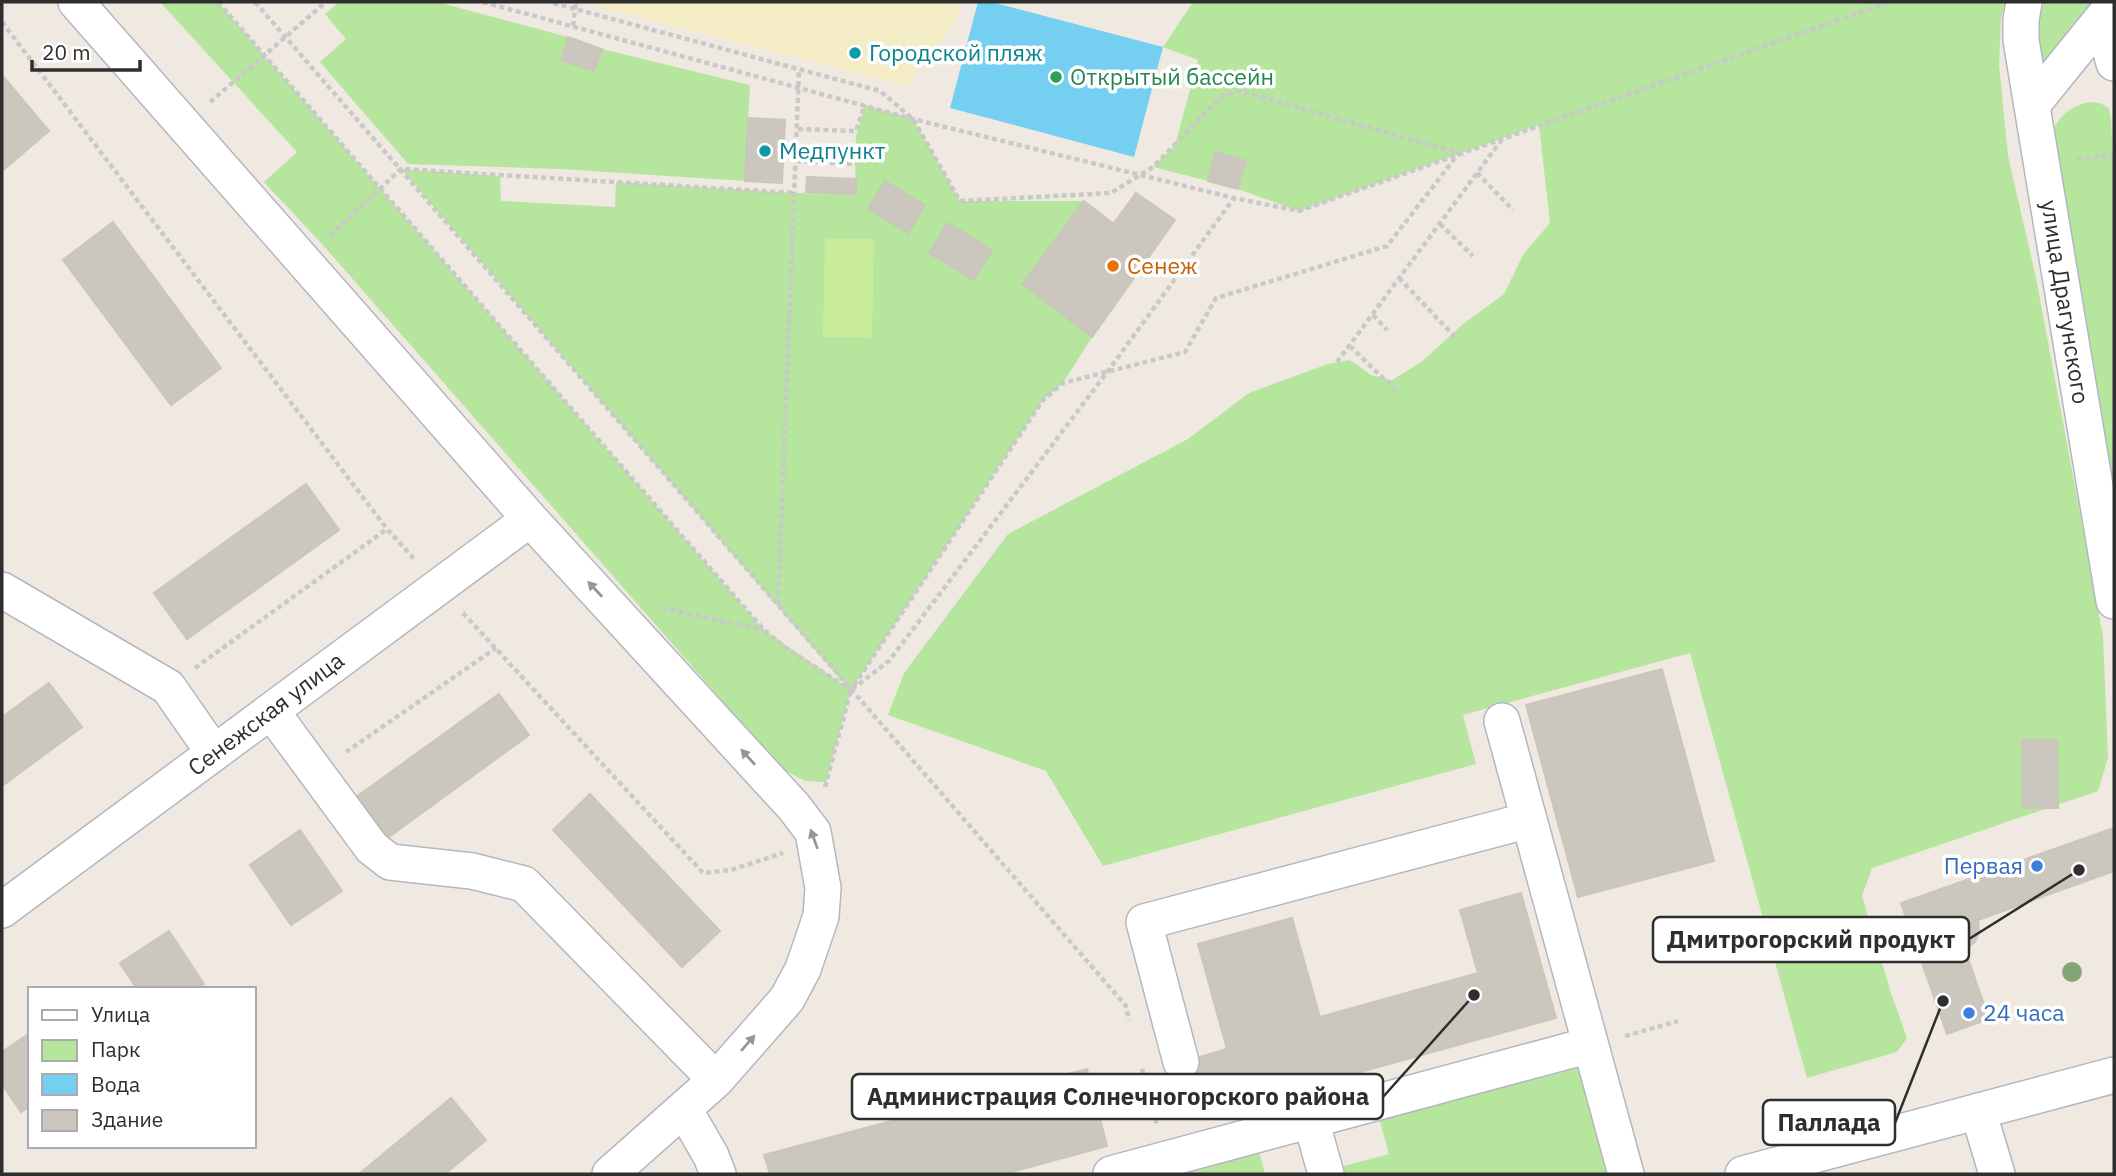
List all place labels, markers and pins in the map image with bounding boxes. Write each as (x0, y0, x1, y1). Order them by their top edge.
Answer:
place label: Городской пляж (869, 37, 1043, 67)
marker: Городской пляж (847, 45, 863, 61)
place label: Открытый бассейн (1070, 61, 1274, 91)
marker: Открытый бассейн (1048, 69, 1064, 85)
place label: Медпункт (779, 135, 886, 165)
marker: Медпункт (757, 143, 773, 159)
place label: Сенеж (1127, 250, 1197, 280)
marker: Сенеж (1105, 258, 1121, 274)
place label: Первая (1944, 850, 2023, 880)
marker: Первая (2029, 858, 2045, 874)
callout: Дмитрогорский продукт (1653, 917, 1969, 962)
place label: 24 часа (1983, 997, 2065, 1027)
marker: 24 часа (1961, 1005, 1977, 1021)
callout: Администрация Солнечногорского района (852, 1074, 1383, 1119)
callout: Паллада (1763, 1100, 1895, 1145)

